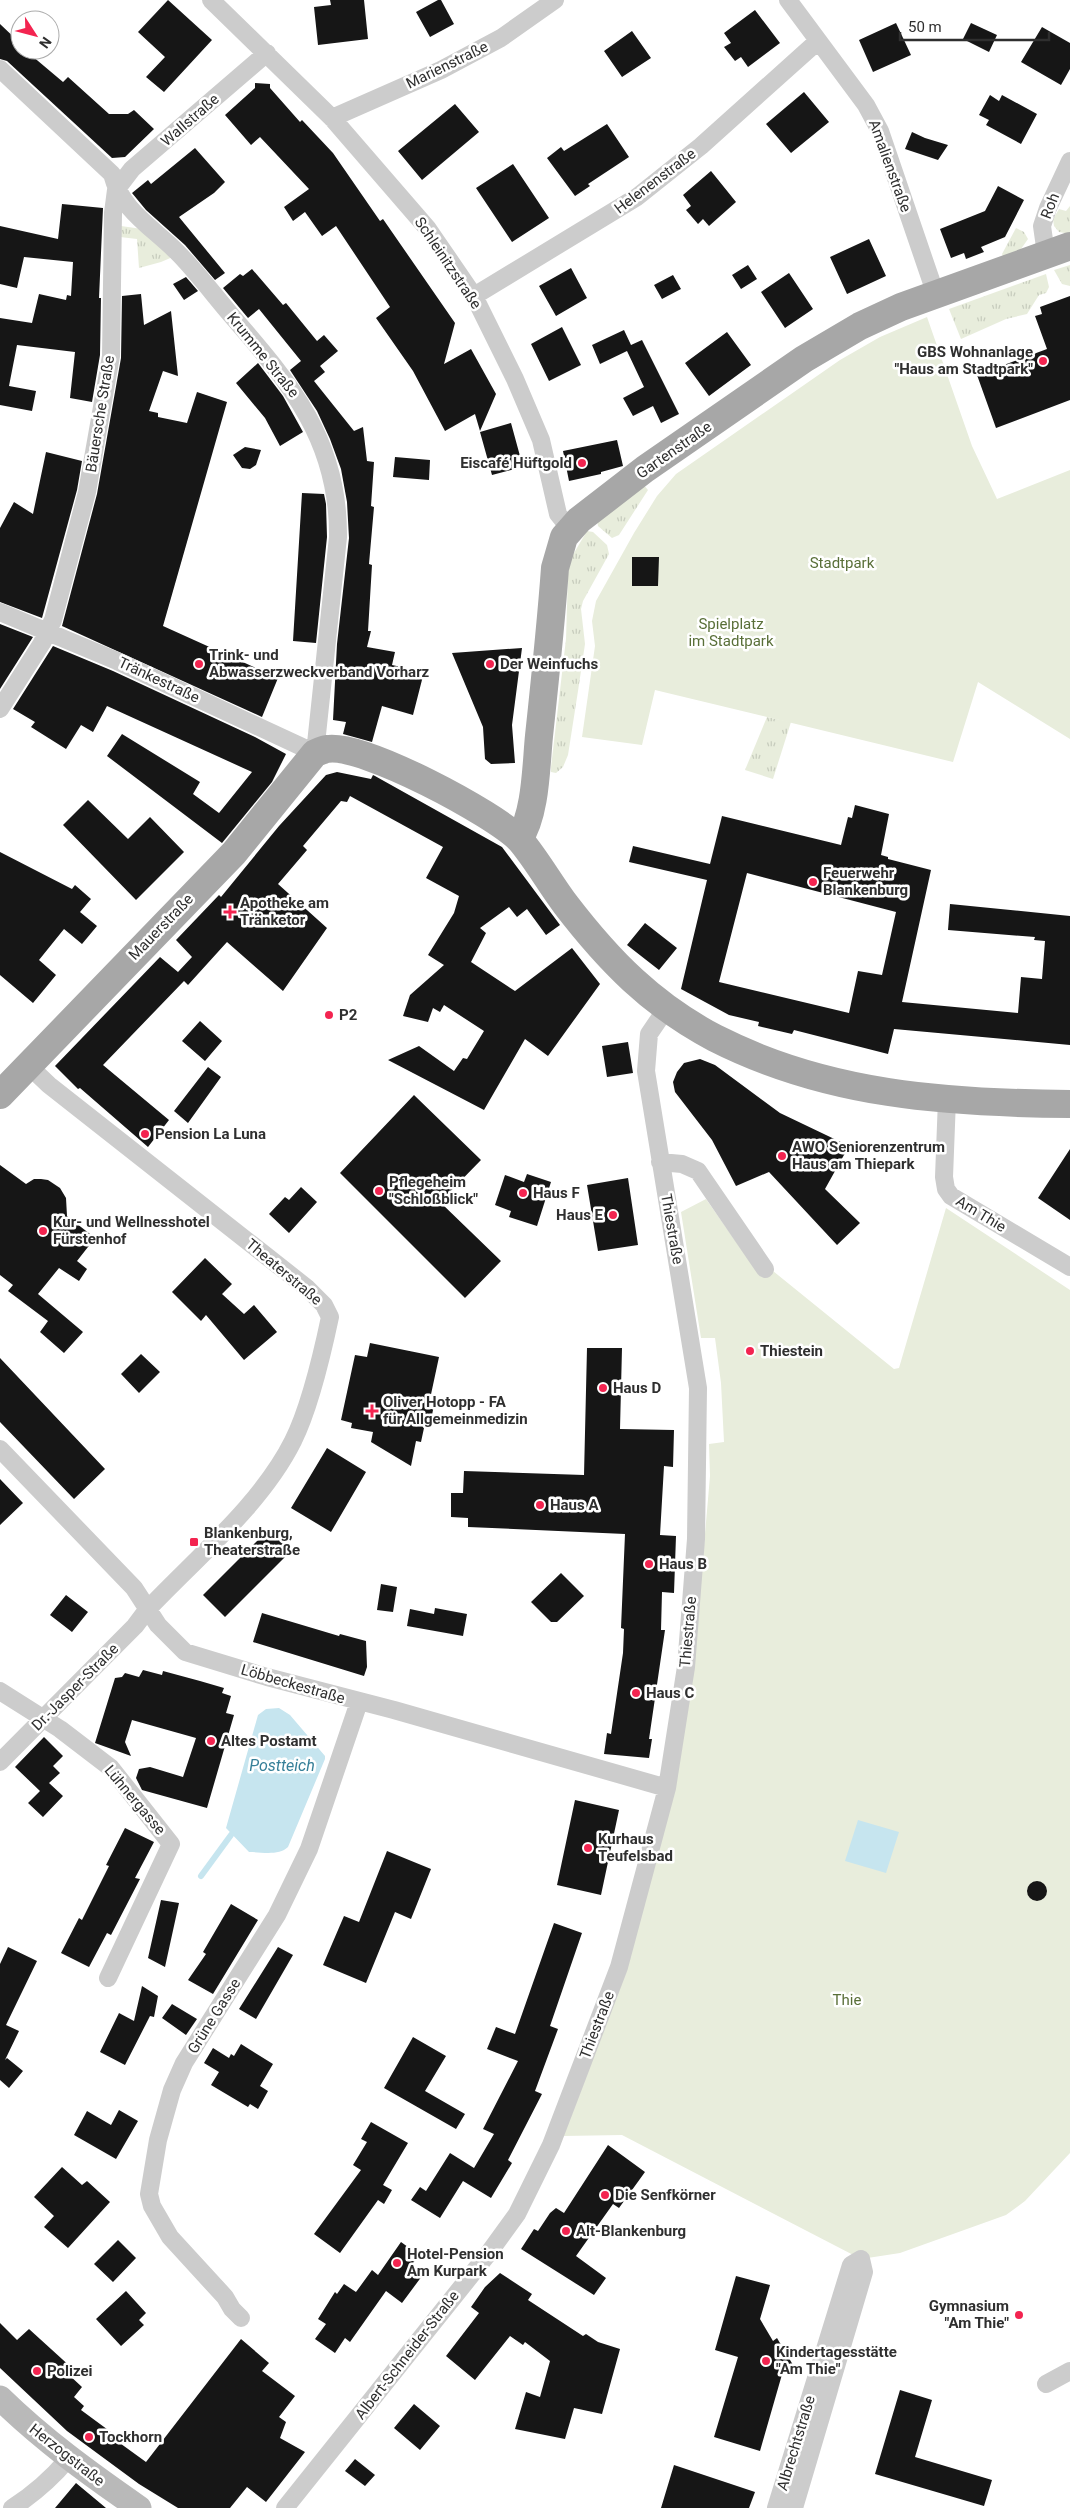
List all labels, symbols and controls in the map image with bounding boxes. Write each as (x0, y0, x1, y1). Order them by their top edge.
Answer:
north arrow (10, 10, 60, 60)
scale bar (900, 10, 1049, 42)
text: 50 m (908, 18, 942, 36)
text: N (36, 34, 55, 51)
street label: Marienstraße (403, 37, 491, 93)
street label: Wallstraße (157, 90, 223, 150)
street label: Amalienstraße (865, 117, 915, 215)
street label: Helenenstraße (611, 145, 699, 217)
street label: Roh (1037, 191, 1063, 221)
street label: Schleinitzstraße (411, 214, 485, 312)
street label: Krumme Straße (223, 309, 303, 401)
place label: GBS Wohnanlage "Haus am Stadtpark" (894, 343, 1033, 378)
street label: Bäuersche Straße (82, 354, 118, 474)
marker: GBS Wohnanlage "Haus am Stadtpark" (1037, 355, 1049, 367)
street label: Gartenstraße (633, 418, 715, 482)
place label: Eiscafé Hüftgold (460, 454, 572, 472)
marker: Eiscafé Hüftgold (576, 457, 588, 469)
park label: Stadtpark (810, 554, 875, 572)
park label: Spielplatz im Stadtpark (688, 615, 774, 650)
place label: Trink- und Abwasserzweckverband Vorharz (209, 646, 430, 681)
street label: Tränkestraße (116, 653, 202, 707)
place label: Der Weinfuchs (500, 655, 598, 673)
marker: Trink- und Abwasserzweckverband Vorharz (193, 658, 205, 670)
marker: Der Weinfuchs (484, 658, 496, 670)
place label: Feuerwehr Blankenburg (823, 864, 908, 899)
marker: Feuerwehr Blankenburg (807, 876, 819, 888)
street label: Mauerstraße (125, 890, 197, 964)
place label: Apotheke am Tränketor (240, 894, 329, 929)
marker: Apotheke am Tränketor (224, 906, 236, 918)
place label: P2 (339, 1006, 358, 1024)
marker: P2 (323, 1009, 335, 1021)
place label: Pension La Luna (155, 1125, 266, 1143)
marker: Pension La Luna (139, 1128, 151, 1140)
place label: AWO Seniorenzentrum Haus am Thiepark (792, 1138, 945, 1173)
marker: AWO Seniorenzentrum Haus am Thiepark (776, 1150, 788, 1162)
place label: Pflegeheim "Schloßblick" (389, 1173, 478, 1208)
place label: Haus F (533, 1184, 580, 1202)
marker: Pflegeheim "Schloßblick" (373, 1185, 385, 1197)
marker: Haus F (517, 1187, 529, 1199)
street label: Thiestraße (657, 1192, 687, 1266)
street label: Am Thie (953, 1192, 1009, 1236)
place label: Haus E (556, 1206, 604, 1224)
marker: Haus E (607, 1209, 619, 1221)
place label: Kur- und Wellnesshotel Fürstenhof (53, 1213, 210, 1248)
marker: Kur- und Wellnesshotel Fürstenhof (37, 1225, 49, 1237)
street label: Theaterstraße (242, 1235, 326, 1309)
place label: Thiestein (760, 1342, 823, 1360)
marker: Thiestein (744, 1345, 756, 1357)
place label: Haus D (613, 1379, 661, 1397)
marker: Haus D (597, 1382, 609, 1394)
place label: Oliver Hotopp - FA für Allgemeinmedizin (383, 1393, 528, 1428)
marker: Oliver Hotopp - FA für Allgemeinmedizin (365, 1404, 379, 1418)
place label: Haus A (550, 1496, 599, 1514)
marker: Haus A (534, 1499, 546, 1511)
place label: Blankenburg, Theaterstraße (204, 1524, 300, 1559)
marker: Blankenburg, Theaterstraße (188, 1536, 200, 1548)
place label: Haus B (659, 1555, 707, 1573)
marker: Haus B (643, 1558, 655, 1570)
street label: Thiestraße (676, 1596, 700, 1668)
street label: Dr.-Jasper-Straße (28, 1640, 122, 1734)
street label: Löbbeckestraße (239, 1661, 347, 1707)
place label: Haus C (646, 1684, 694, 1702)
marker: Haus C (630, 1687, 642, 1699)
place label: Altes Postamt (221, 1732, 317, 1750)
marker: Altes Postamt (205, 1735, 217, 1747)
water label: Postteich (249, 1756, 315, 1775)
street label: Lühnergasse (101, 1761, 169, 1839)
place label: Kurhaus Teufelsbad (598, 1830, 673, 1865)
marker: Kurhaus Teufelsbad (582, 1842, 594, 1854)
street label: Grüne Gasse (184, 1975, 244, 2057)
street label: Thiestraße (576, 1988, 618, 2062)
park label: Thie (833, 1991, 861, 2009)
place label: Die Senfkörner (615, 2186, 716, 2204)
marker: Die Senfkörner (599, 2189, 611, 2201)
place label: Alt-Blankenburg (576, 2222, 686, 2240)
marker: Alt-Blankenburg (560, 2225, 572, 2237)
place label: Hotel-Pension Am Kurpark (407, 2245, 504, 2280)
marker: Hotel-Pension Am Kurpark (391, 2257, 403, 2269)
street label: Albert-Schneider-Straße (351, 2287, 463, 2423)
place label: Gymnasium "Am Thie" (929, 2297, 1009, 2332)
marker: Gymnasium "Am Thie" (1013, 2309, 1025, 2321)
place label: Kindertagesstätte "Am Thie" (776, 2343, 897, 2378)
marker: Kindertagesstätte "Am Thie" (760, 2355, 772, 2367)
place label: Polizei (47, 2362, 93, 2380)
marker: Polizei (31, 2365, 43, 2377)
street label: Albrechtstraße (773, 2393, 819, 2493)
street label: Herzogstraße (26, 2420, 108, 2490)
place label: Tockhorn (99, 2428, 162, 2446)
marker: Tockhorn (83, 2431, 95, 2443)

